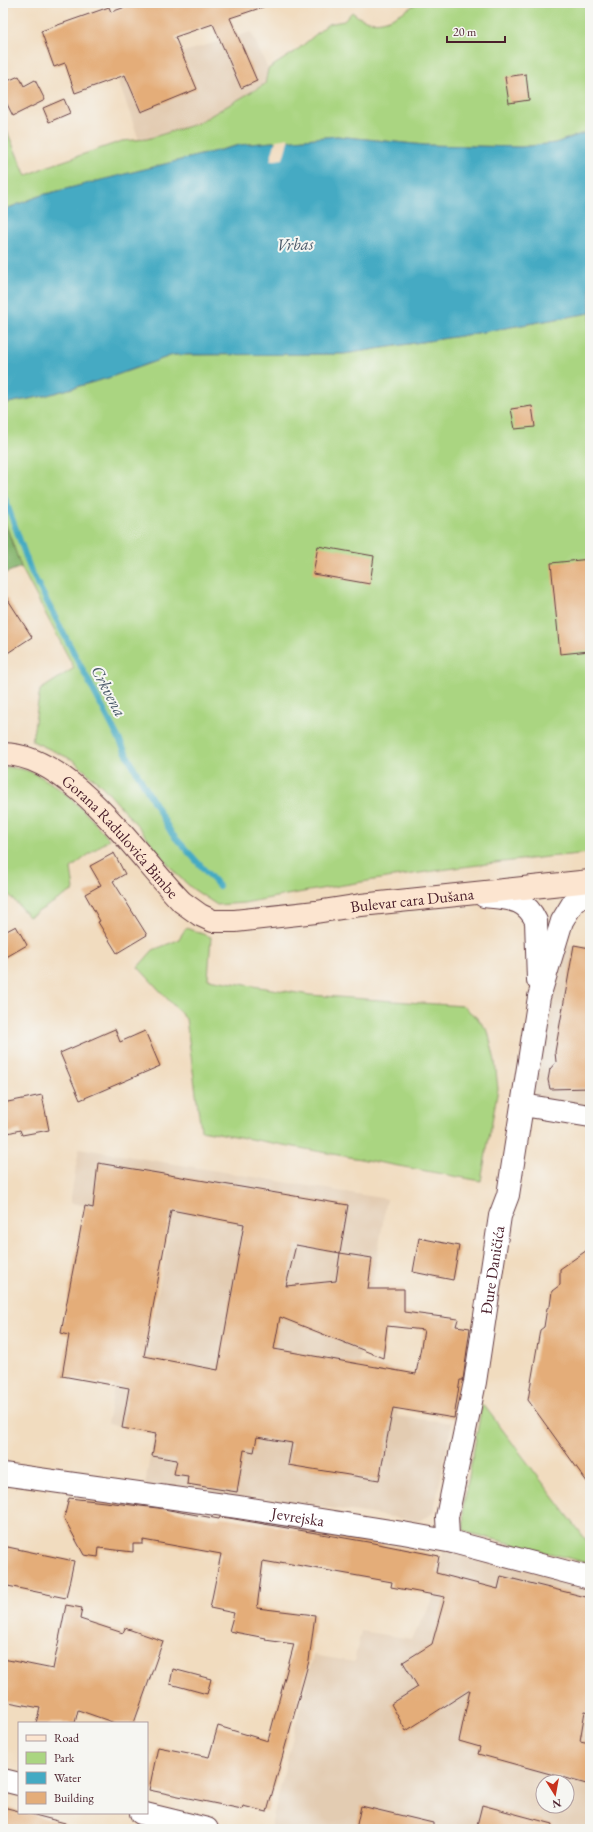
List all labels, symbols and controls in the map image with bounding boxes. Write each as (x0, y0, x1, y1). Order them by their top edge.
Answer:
scale bar (447, 18, 505, 44)
text: 20 m (453, 24, 477, 40)
water label: Vrbas (276, 232, 314, 256)
water label: Crkvena (86, 662, 132, 720)
street label: Gorana Radulovića Bimbe (57, 770, 183, 903)
street label: Bulevar cara Dušana (349, 883, 476, 918)
street label: Đure Daničića (475, 1224, 509, 1316)
street label: Jevrejska (268, 1502, 326, 1532)
legend (18, 1722, 148, 1814)
text: Road (54, 1730, 80, 1746)
text: Park (54, 1750, 75, 1766)
text: Water (54, 1770, 81, 1786)
north arrow (535, 1774, 575, 1814)
text: Building (54, 1790, 95, 1806)
text: N (551, 1796, 563, 1812)

